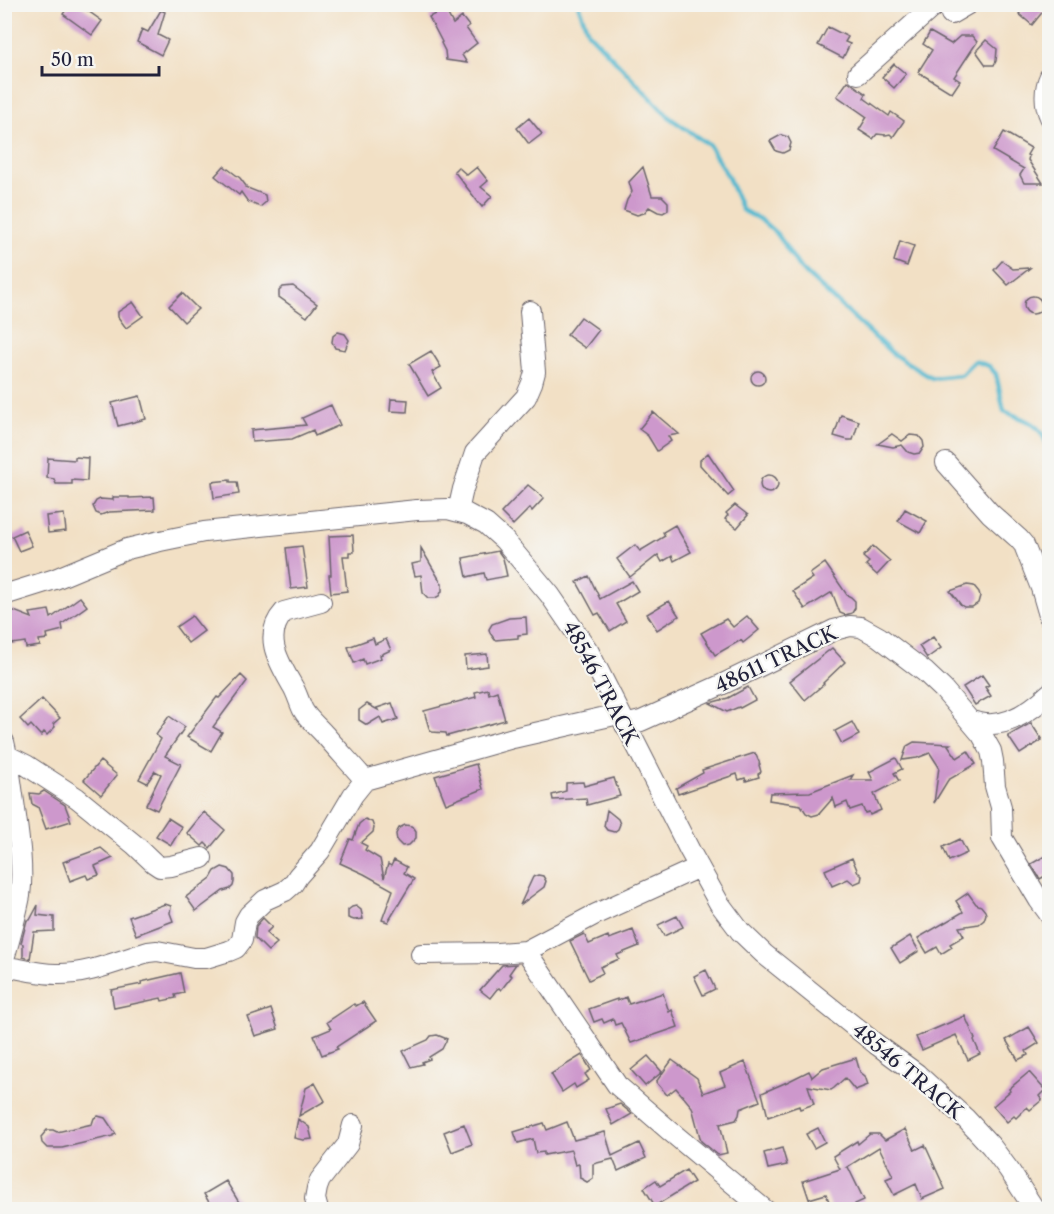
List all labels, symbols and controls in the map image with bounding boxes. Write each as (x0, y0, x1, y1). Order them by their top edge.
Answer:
scale bar (42, 39, 159, 77)
text: 50 m (51, 49, 94, 71)
street label: 48546 TRACK (558, 617, 644, 750)
street label: 48611 TRACK (711, 620, 842, 698)
street label: 48546 TRACK (848, 1018, 969, 1125)

